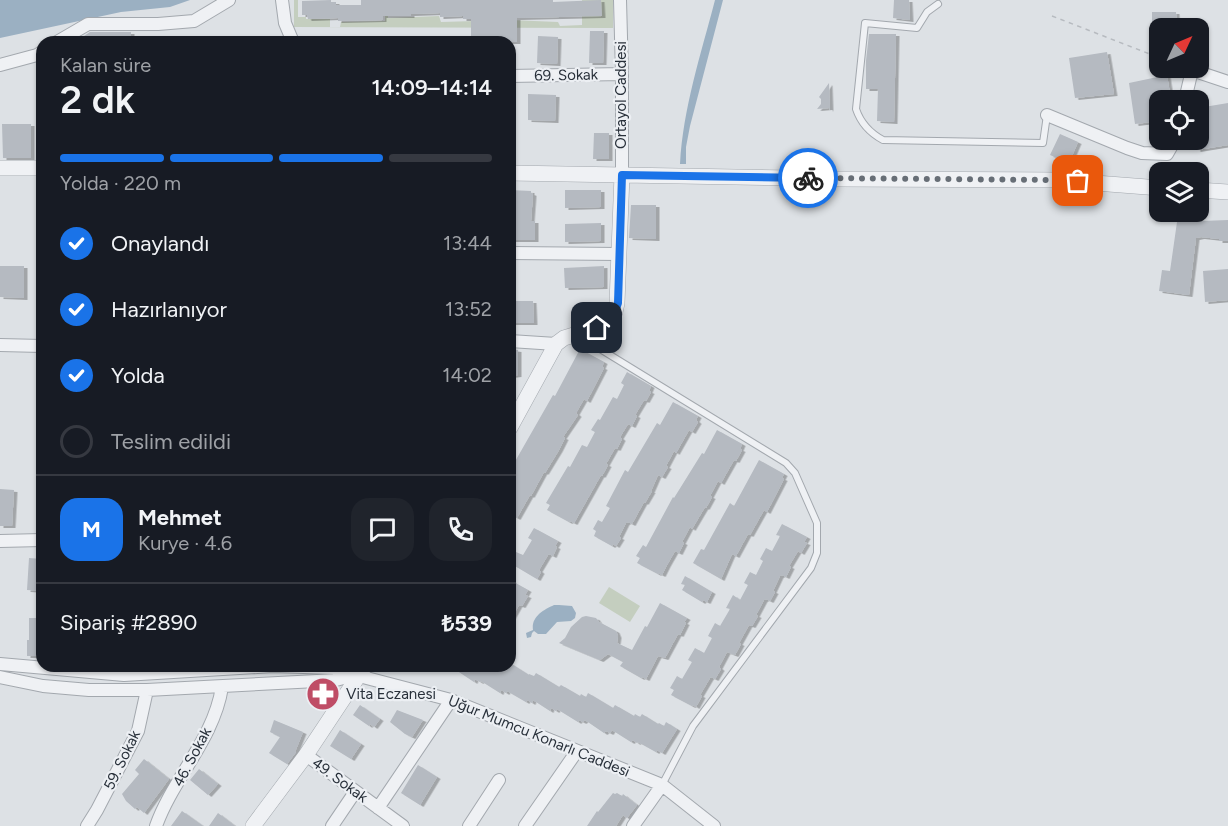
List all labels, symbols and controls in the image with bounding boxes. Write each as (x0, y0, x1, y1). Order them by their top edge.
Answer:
north arrow (1149, 18, 1209, 78)
map controls (1149, 18, 1209, 222)
street label: Ortayol Caddesi (612, 41, 630, 149)
text: Kalan süre (60, 53, 151, 77)
street label: 69. Sokak (534, 65, 599, 85)
text: 14:09–14:14 (372, 74, 492, 101)
text: 2 dk (60, 76, 135, 123)
button: locate (1149, 90, 1209, 150)
courier (778, 148, 838, 208)
pin (1052, 155, 1103, 206)
icon: bike (792, 162, 825, 195)
button: layers (1149, 162, 1209, 222)
icon: bag (1061, 164, 1094, 197)
text: Yolda · 220 m (60, 171, 181, 195)
icon: check (60, 227, 93, 260)
text: Onaylandı (111, 230, 209, 257)
text: 13:44 (443, 231, 492, 255)
icon: check (60, 293, 93, 326)
text: Hazırlanıyor (111, 296, 227, 323)
text: 13:52 (445, 297, 492, 321)
pin (571, 302, 622, 353)
icon: home (580, 311, 613, 344)
icon: check (60, 359, 93, 392)
text: Yolda (111, 362, 165, 389)
text: 14:02 (442, 363, 492, 387)
text: Teslim edildi (111, 428, 231, 455)
button: chat (351, 498, 414, 561)
button: phone (429, 498, 492, 561)
text: Mehmet (138, 504, 222, 531)
text: M (82, 516, 101, 543)
text: Kurye · 4.6 (138, 531, 232, 555)
text: Sipariş #2890 (60, 609, 197, 636)
text: ₺539 (442, 610, 492, 637)
pharmacy icon: Vita Eczanesi (305, 676, 341, 712)
place label: Vita Eczanesi (346, 685, 436, 703)
street label: Uğur Mumcu Konarlı Caddesi (445, 691, 633, 781)
street label: 46. Sokak (169, 724, 215, 790)
street label: 59. Sokak (100, 727, 144, 793)
street label: 49. Sokak (309, 754, 372, 807)

